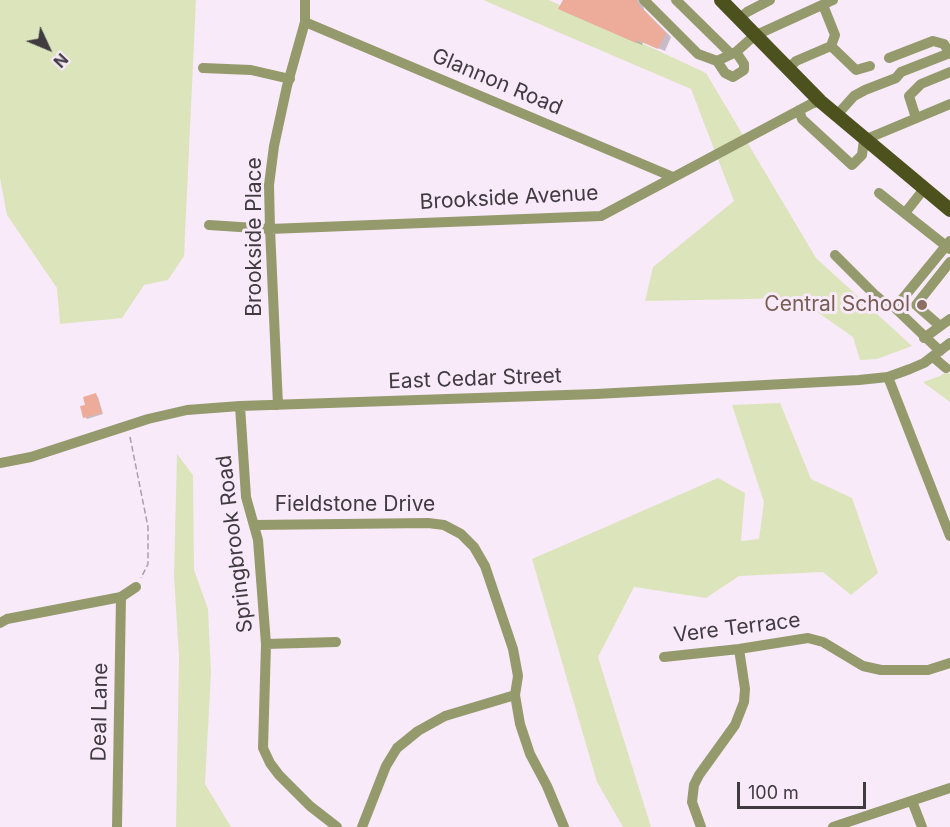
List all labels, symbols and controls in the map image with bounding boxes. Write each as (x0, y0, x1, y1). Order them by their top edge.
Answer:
north arrow (18, 18, 78, 78)
street label: Glannon Road (428, 43, 566, 121)
text: N (50, 49, 72, 72)
street label: Brookside Place (242, 157, 268, 317)
street label: Brookside Avenue (419, 181, 599, 215)
place label: Central School (764, 292, 910, 318)
marker: Central School (915, 298, 929, 312)
street label: East Cedar Street (388, 363, 562, 395)
street label: Springbrook Road (212, 454, 258, 634)
street label: Fieldstone Drive (275, 492, 435, 518)
street label: Vere Terrace (672, 608, 802, 648)
street label: Deal Lane (87, 662, 113, 762)
scale bar (740, 770, 869, 808)
text: 100 m (748, 782, 799, 803)

